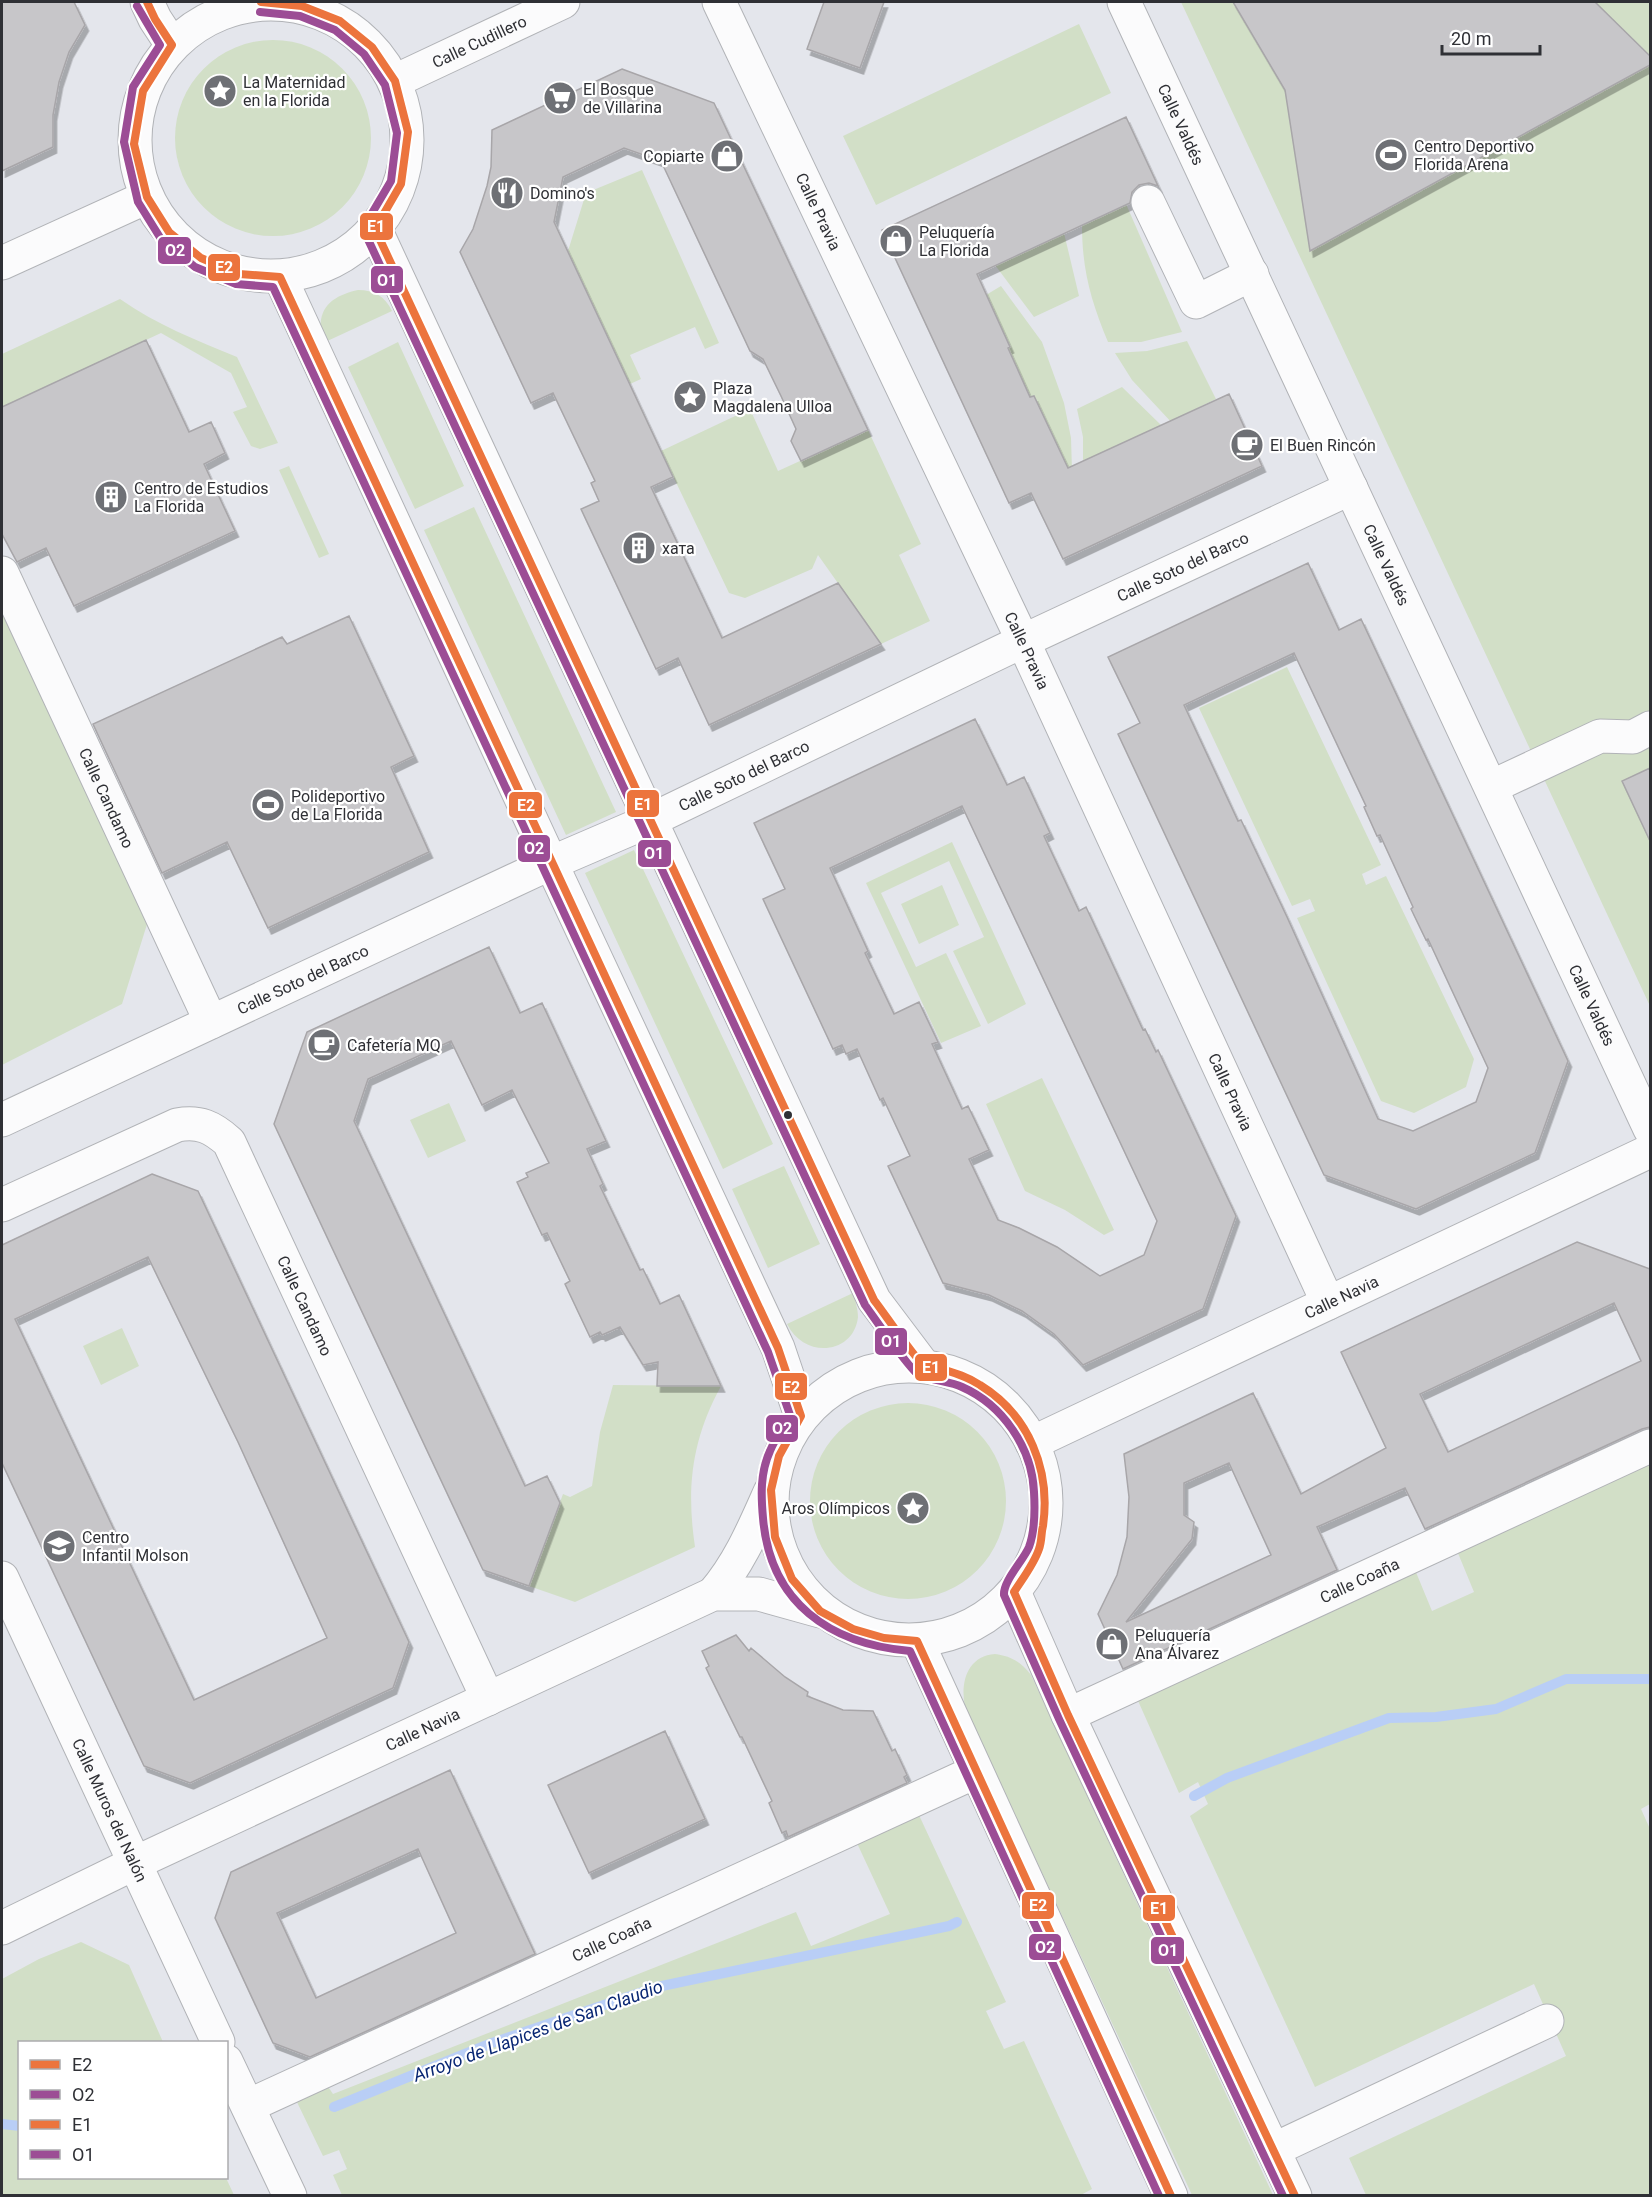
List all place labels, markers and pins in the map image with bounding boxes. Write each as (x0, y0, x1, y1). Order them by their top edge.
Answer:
place icon: La Maternidad en la Florida (202, 73, 238, 109)
place label: La Maternidad en la Florida (243, 73, 346, 110)
supermarket icon: El Bosque de Villarina (542, 80, 578, 116)
place label: El Bosque de Villarina (583, 80, 662, 117)
sports icon: Centro Deportivo Florida Arena (1373, 137, 1409, 173)
place label: Centro Deportivo Florida Arena (1414, 137, 1534, 174)
shop icon: Copiarte (709, 138, 745, 174)
place label: Copiarte (643, 147, 704, 166)
restaurant icon: Domino's (489, 175, 525, 211)
place label: Domino's (530, 184, 595, 203)
shop icon: Peluquería La Florida (878, 223, 914, 259)
place label: Peluquería La Florida (919, 223, 995, 260)
place icon: Plaza Magdalena Ulloa (672, 379, 708, 415)
place label: Plaza Magdalena Ulloa (713, 379, 832, 416)
cafe icon: El Buen Rincón (1229, 427, 1265, 463)
place label: El Buen Rincón (1270, 436, 1376, 455)
building icon: Centro de Estudios La Florida (93, 479, 129, 515)
place label: Centro de Estudios La Florida (134, 479, 269, 516)
building icon: хата (621, 530, 657, 566)
place label: хата (662, 539, 695, 558)
sports icon: Polideportivo de La Florida (250, 787, 286, 823)
place label: Polideportivo de La Florida (291, 787, 385, 824)
cafe icon: Cafetería MQ (306, 1027, 342, 1063)
place label: Cafetería MQ (347, 1036, 441, 1055)
unlabelled marker (782, 1109, 794, 1121)
place icon: Aros Olímpicos (895, 1490, 931, 1526)
place label: Aros Olímpicos (781, 1499, 890, 1518)
school or university icon: Centro Infantil Molson (41, 1528, 77, 1564)
place label: Centro Infantil Molson (82, 1528, 188, 1565)
shop icon: Peluquería Ana Álvarez (1094, 1626, 1130, 1662)
place label: Peluquería Ana Álvarez (1135, 1626, 1219, 1663)

